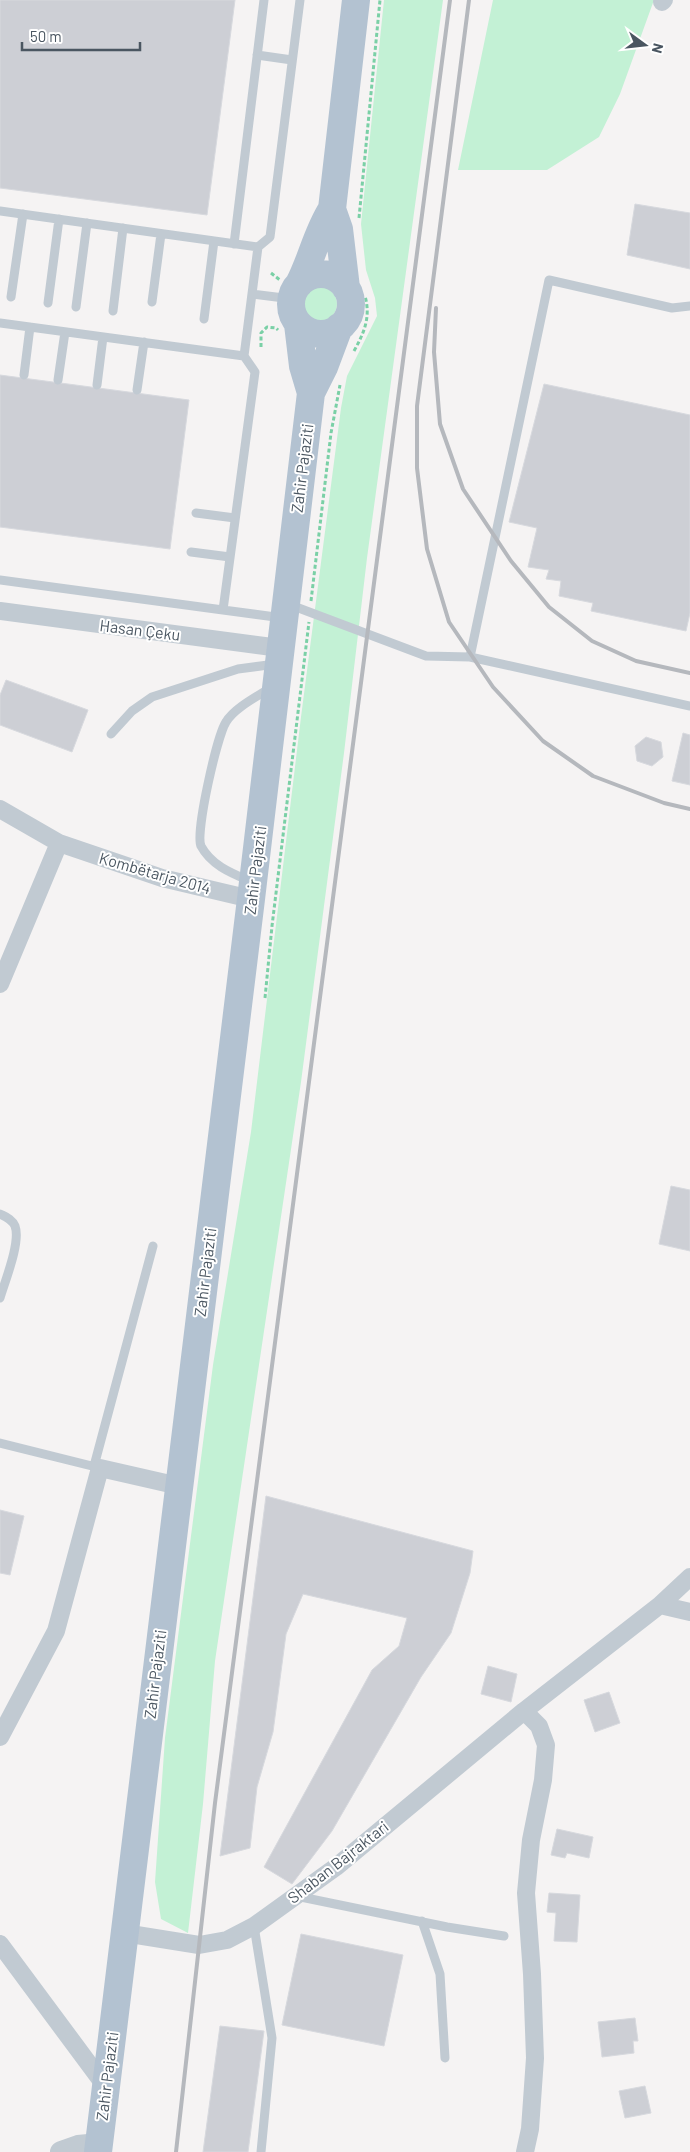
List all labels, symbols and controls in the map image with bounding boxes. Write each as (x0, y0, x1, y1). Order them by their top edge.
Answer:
scale bar (22, 20, 140, 52)
north arrow (620, 20, 670, 70)
text: 50 m (30, 27, 62, 45)
text: N (649, 42, 667, 55)
street label: Zahir Pajaziti (287, 422, 316, 514)
street label: Hasan Çeku (99, 615, 181, 644)
street label: Zahir Pajaziti (240, 824, 269, 916)
street label: Kombëtarja 2014 (97, 848, 213, 898)
street label: Zahir Pajaziti (190, 1226, 219, 1318)
street label: Zahir Pajaziti (140, 1628, 169, 1720)
street label: Shaban Bajraktari (283, 1816, 392, 1907)
street label: Zahir Pajaziti (92, 2030, 121, 2122)

